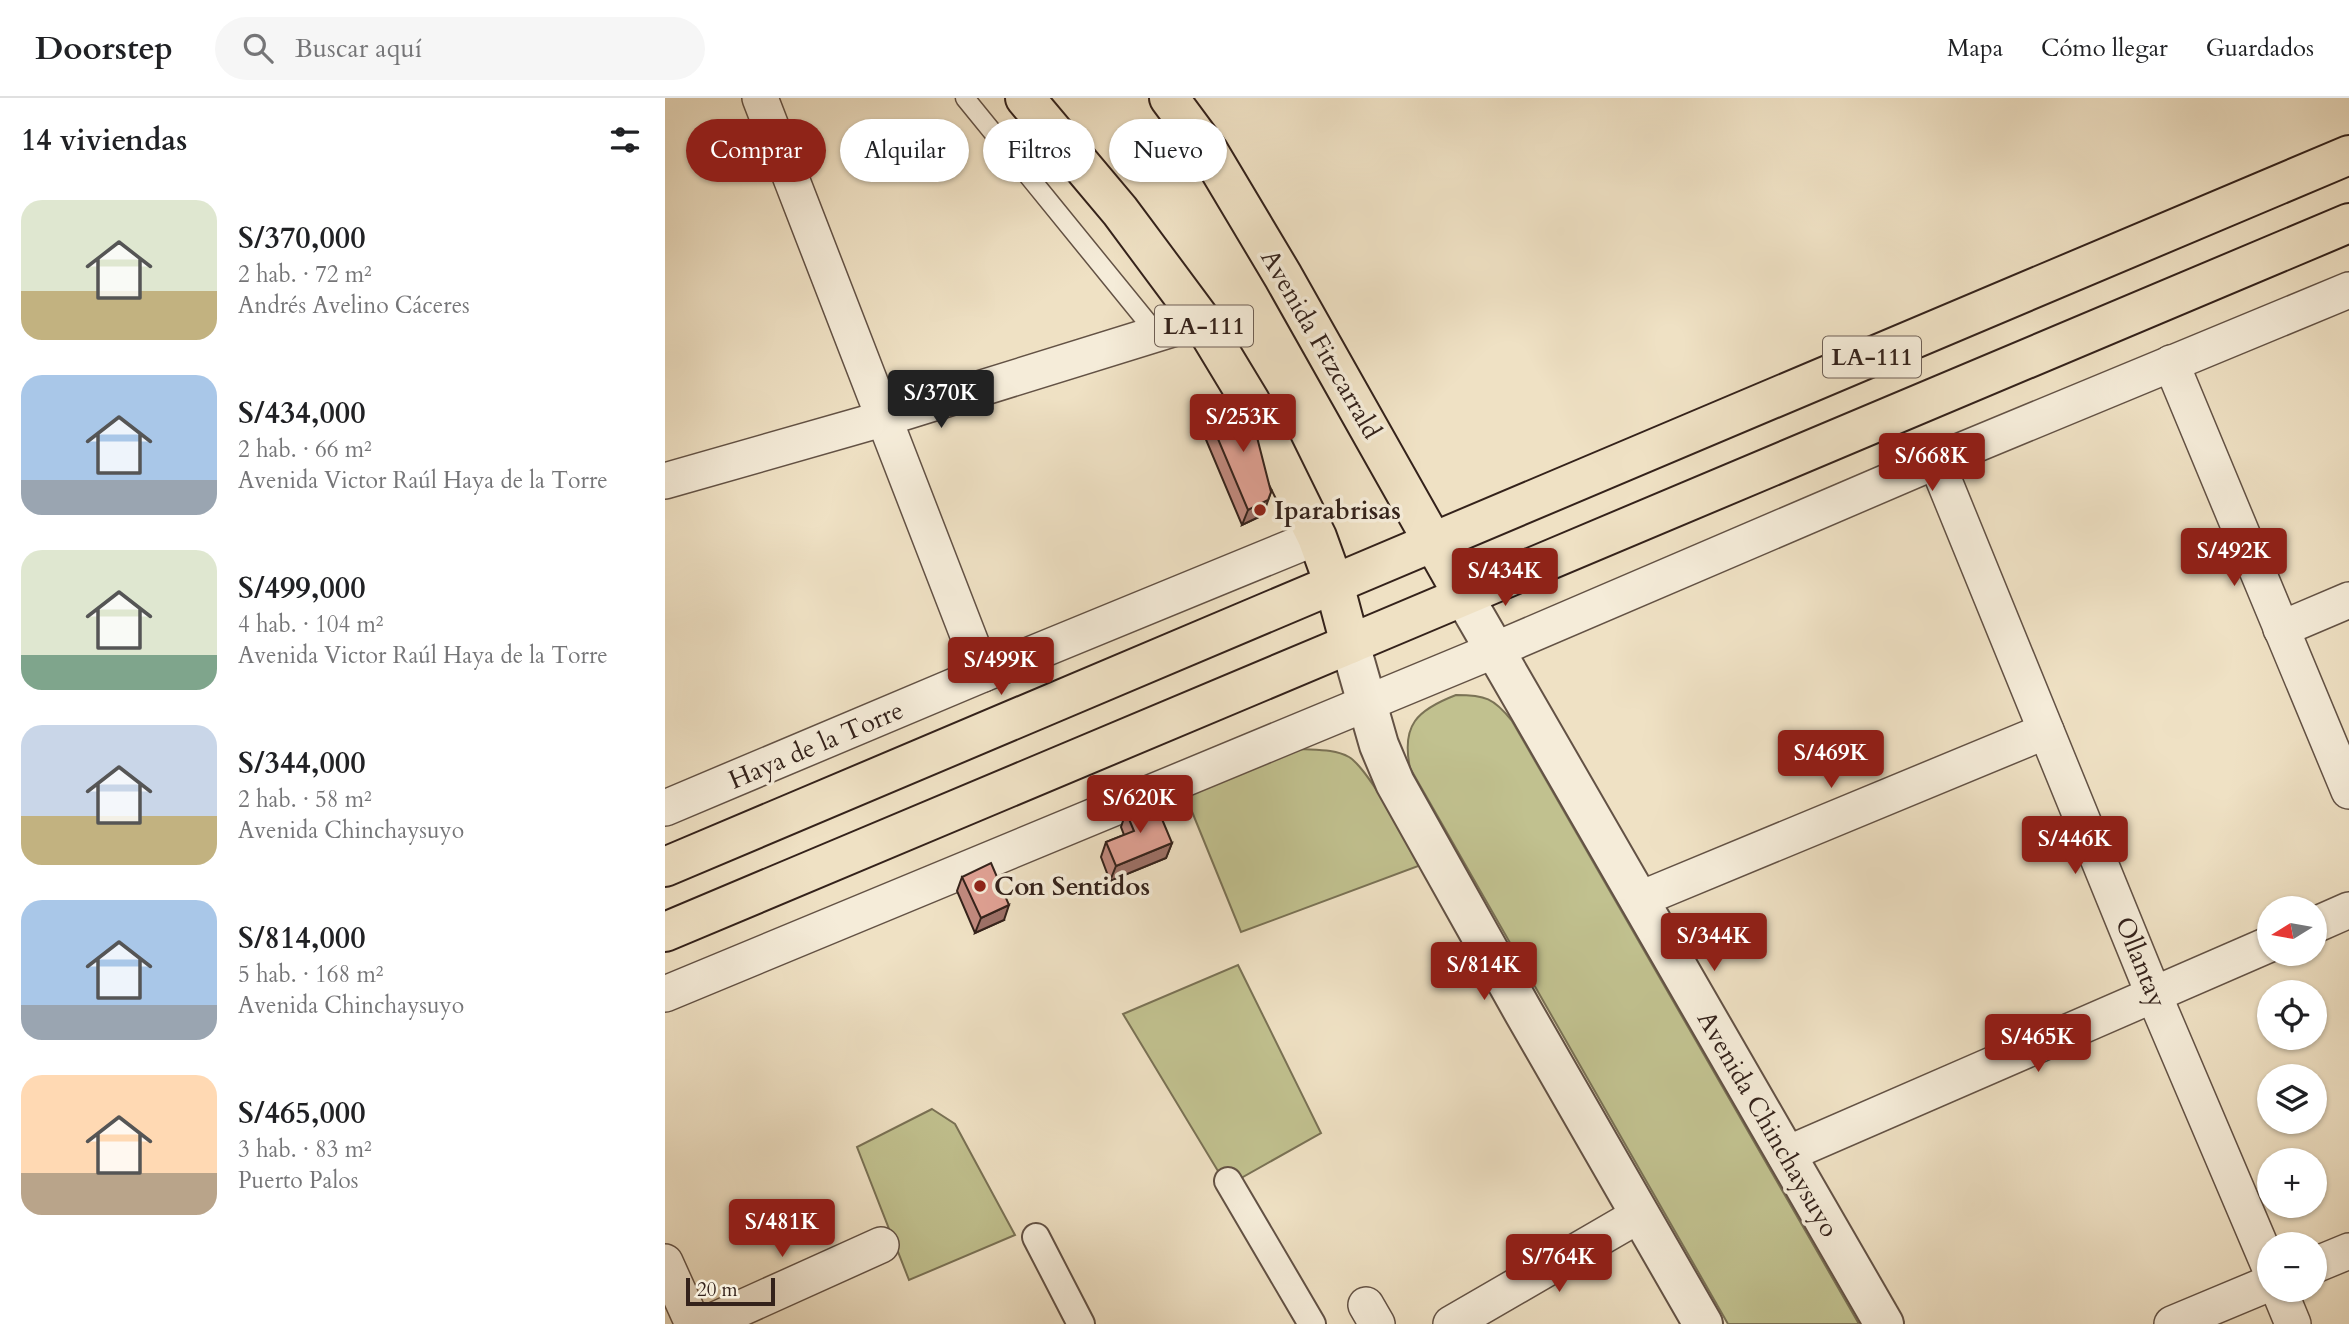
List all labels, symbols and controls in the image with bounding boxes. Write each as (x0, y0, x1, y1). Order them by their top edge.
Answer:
search box (215, 17, 705, 80)
text: Doorstep (35, 26, 173, 71)
icon: search (239, 29, 277, 67)
text: Buscar aquí (295, 31, 422, 66)
text: Mapa (1947, 32, 2003, 65)
text: Cómo llegar (2041, 32, 2168, 65)
text: Guardados (2206, 32, 2314, 65)
chip: Comprar (686, 119, 826, 182)
chip: Alquilar (840, 119, 969, 182)
chip: Filtros (983, 119, 1095, 182)
chip: Nuevo (1109, 119, 1227, 182)
text: 14 viviendas (21, 120, 187, 161)
icon: filters (606, 121, 644, 159)
text: S/370,000 (238, 218, 366, 259)
icon: home (77, 228, 161, 312)
street label: Avenida Fitzcarrald (1253, 243, 1390, 445)
text: 2 hab. · 72 m² (238, 259, 372, 290)
text: Andrés Avelino Cáceres (238, 290, 470, 321)
road number: LA-111 (1155, 306, 1253, 346)
road number: LA-111 (1823, 336, 1921, 378)
pin: S/370K (884, 370, 998, 430)
text: S/370K (904, 377, 978, 408)
text: S/434,000 (238, 393, 366, 434)
pin: S/253K (1186, 394, 1300, 454)
text: S/253K (1206, 401, 1280, 432)
icon: home (77, 403, 161, 487)
text: 2 hab. · 66 m² (238, 434, 372, 465)
pin: S/668K (1875, 434, 1989, 493)
text: S/668K (1895, 440, 1969, 471)
text: Avenida Victor Raúl Haya de la Torre (238, 465, 608, 496)
place label: Iparabrisas (1274, 493, 1401, 528)
marker: Iparabrisas (1252, 502, 1268, 518)
pin: S/492K (2177, 528, 2291, 588)
text: S/492K (2197, 535, 2271, 566)
pin: S/434K (1448, 548, 1562, 608)
text: S/434K (1468, 555, 1542, 586)
text: S/499,000 (238, 568, 366, 609)
icon: home (77, 578, 161, 662)
text: 4 hab. · 104 m² (238, 609, 384, 640)
pin: S/499K (944, 638, 1058, 697)
text: Avenida Victor Raúl Haya de la Torre (238, 640, 608, 671)
text: S/499K (964, 644, 1038, 675)
street label: Haya de la Torre (723, 692, 909, 798)
pin: S/469K (1774, 730, 1888, 790)
text: S/469K (1794, 737, 1868, 768)
text: S/344,000 (238, 743, 366, 784)
icon: home (77, 753, 161, 837)
pin: S/620K (1083, 776, 1197, 835)
text: S/620K (1103, 782, 1177, 813)
text: 2 hab. · 58 m² (238, 784, 372, 815)
text: Avenida Chinchaysuyo (238, 815, 464, 846)
pin: S/446K (2018, 816, 2132, 876)
text: S/446K (2038, 823, 2112, 854)
place label: Con Sentidos (994, 869, 1150, 904)
marker: Con Sentidos (972, 878, 988, 894)
north arrow (2257, 896, 2327, 966)
map controls (2257, 896, 2327, 1302)
street label: Ollantay (2107, 911, 2175, 1013)
pin: S/344K (1657, 914, 1771, 973)
text: S/814,000 (238, 918, 366, 959)
text: S/344K (1677, 920, 1751, 951)
icon: home (77, 928, 161, 1012)
pin: S/814K (1427, 942, 1541, 1002)
text: S/814K (1447, 949, 1521, 980)
text: 5 hab. · 168 m² (238, 959, 384, 990)
button: locate (2257, 980, 2327, 1050)
text: Avenida Chinchaysuyo (238, 990, 464, 1021)
street label: Avenida Chinchaysuyo (1689, 1005, 1847, 1243)
pin: S/465K (1981, 1014, 2095, 1074)
text: S/465K (2001, 1021, 2075, 1052)
button: layers (2257, 1064, 2327, 1134)
text: S/465,000 (238, 1093, 366, 1134)
icon: home (77, 1103, 161, 1187)
text: 3 hab. · 83 m² (238, 1134, 372, 1165)
button: + (2257, 1148, 2327, 1218)
text: Puerto Palos (238, 1165, 358, 1196)
pin: S/481K (725, 1200, 839, 1259)
text: S/481K (745, 1206, 819, 1237)
button: − (2257, 1232, 2327, 1302)
pin: S/764K (1502, 1234, 1616, 1294)
text: S/764K (1522, 1241, 1596, 1272)
scale bar (686, 1275, 775, 1307)
text: 20 m (697, 1277, 738, 1303)

